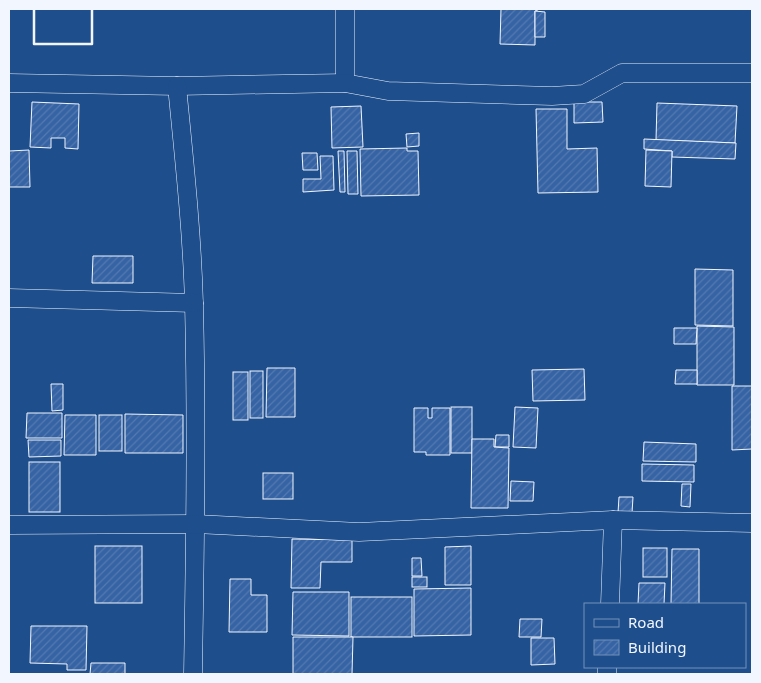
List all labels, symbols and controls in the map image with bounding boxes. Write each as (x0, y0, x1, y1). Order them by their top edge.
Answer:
legend (584, 603, 746, 668)
text: Road (628, 612, 664, 632)
text: Building (628, 637, 686, 657)

